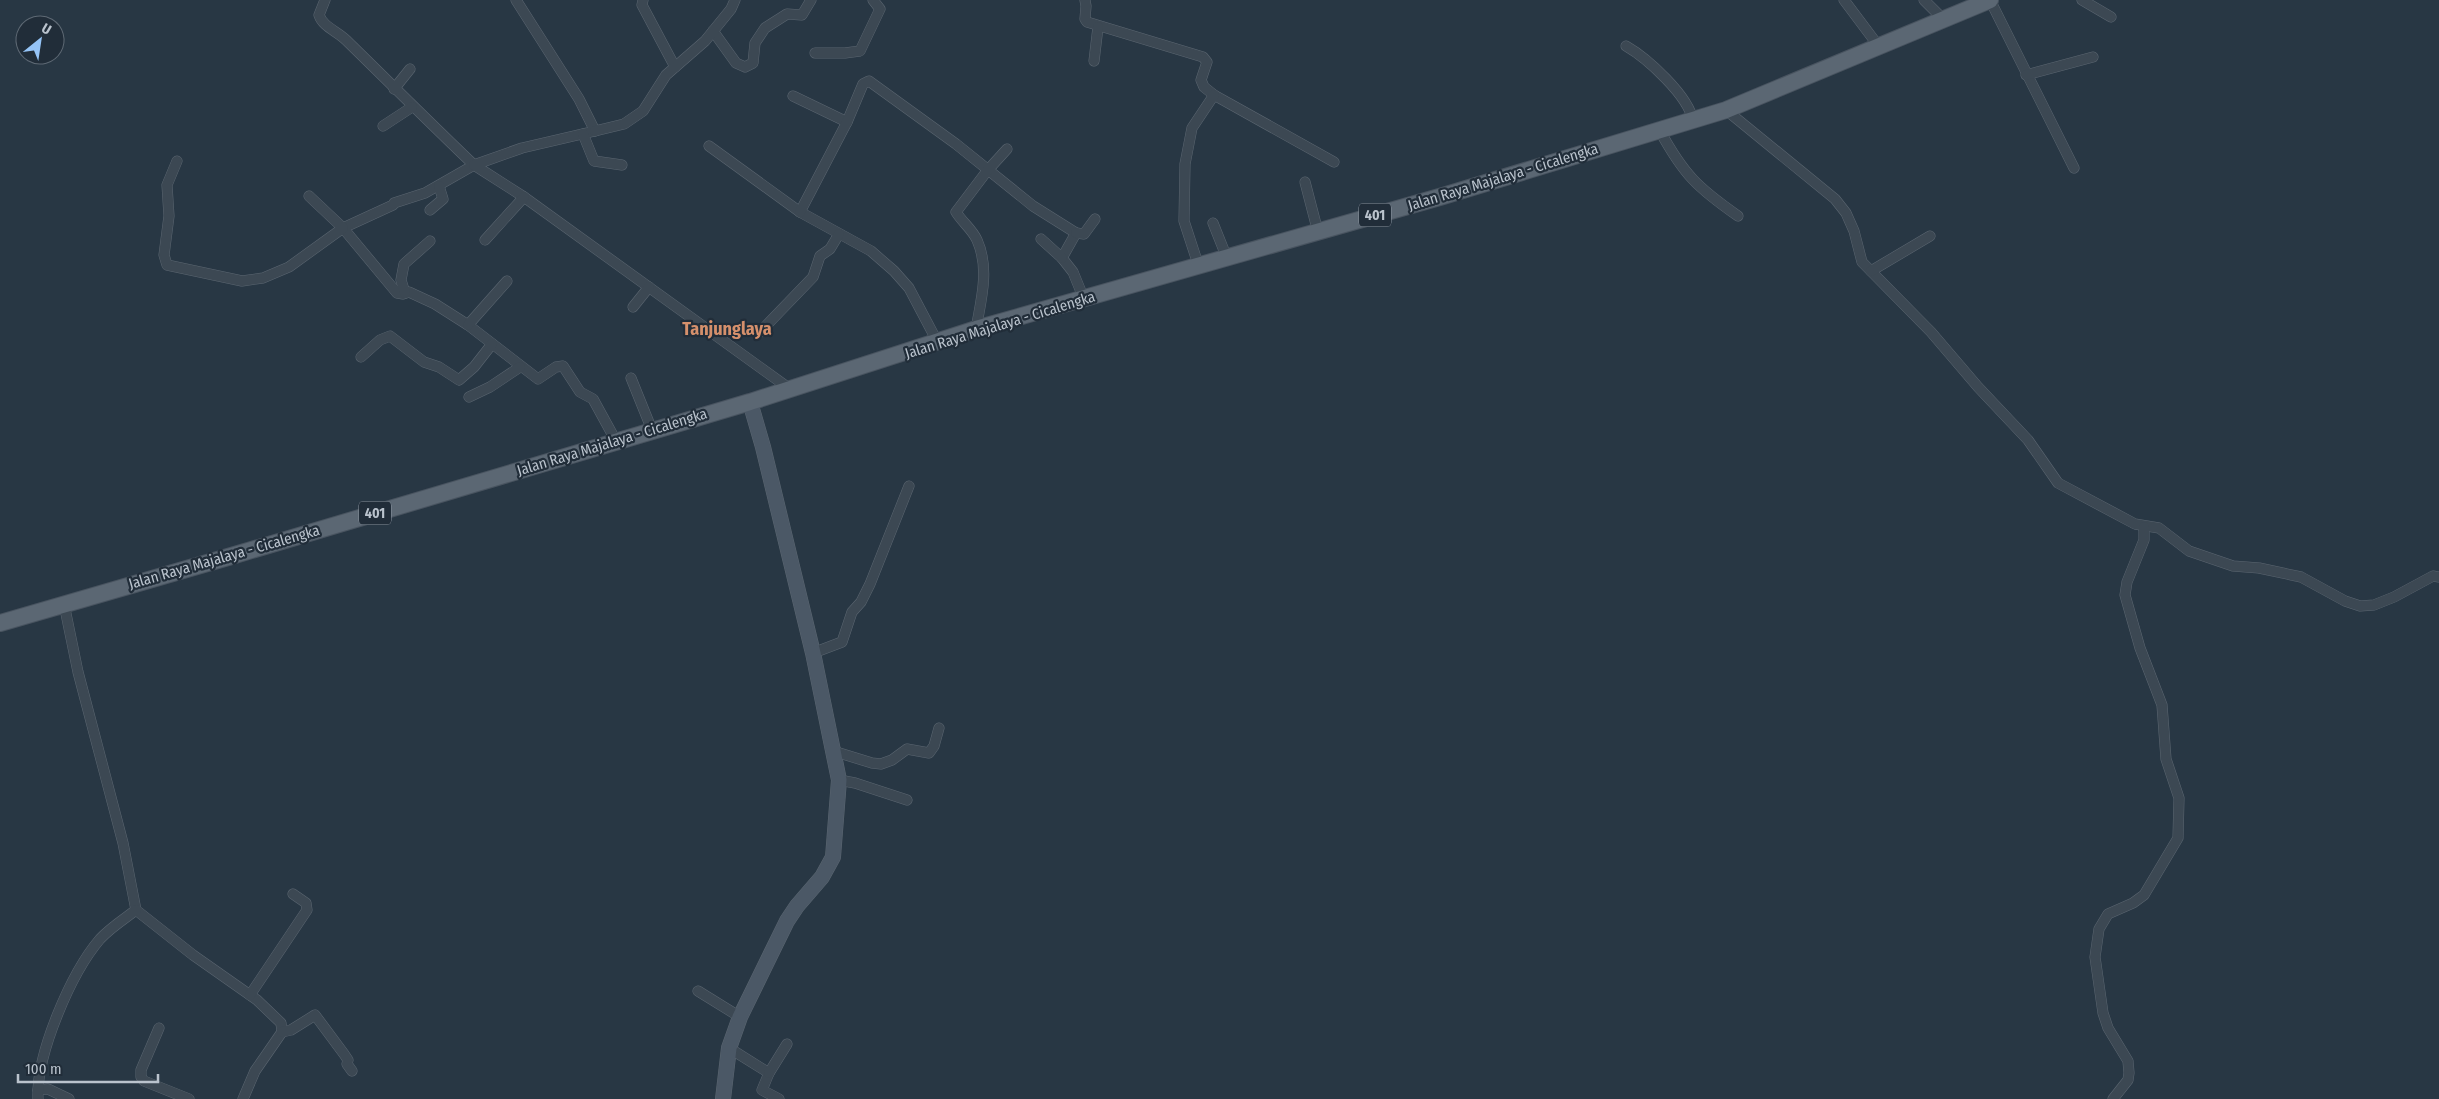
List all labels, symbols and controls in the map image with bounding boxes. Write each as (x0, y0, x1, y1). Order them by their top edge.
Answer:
north arrow (15, 15, 65, 65)
text: U (38, 20, 54, 39)
street label: Jalan Raya Majalaya - Cicalengka (1406, 139, 1600, 215)
road number: 401 (1359, 204, 1391, 226)
street label: Jalan Raya Majalaya - Cicalengka (903, 287, 1097, 363)
district label: Tanjunglaya (682, 318, 772, 340)
street label: Jalan Raya Majalaya - Cicalengka (515, 404, 709, 480)
road number: 401 (359, 502, 391, 524)
street label: Jalan Raya Majalaya - Cicalengka (126, 521, 322, 593)
scale bar (18, 1052, 158, 1084)
text: 100 m (25, 1060, 62, 1078)

